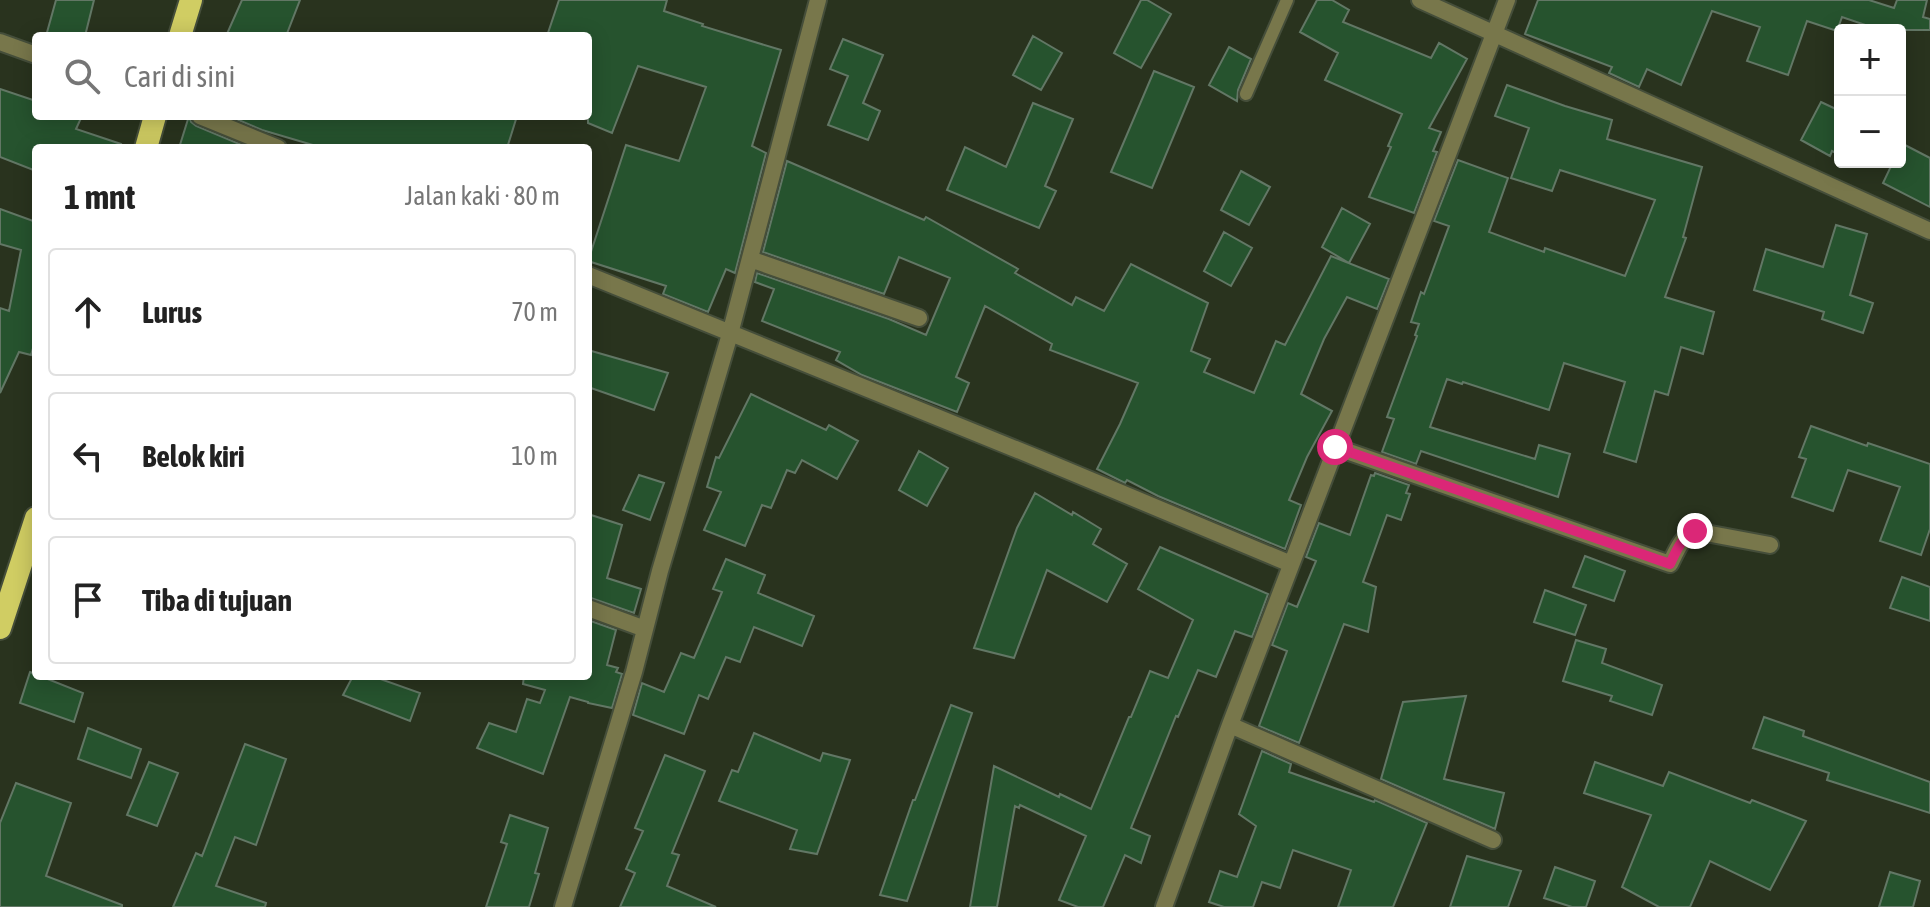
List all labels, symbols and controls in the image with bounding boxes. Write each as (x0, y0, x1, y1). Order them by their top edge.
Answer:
map controls (1834, 24, 1906, 168)
button: + (1834, 24, 1906, 96)
search box (32, 32, 592, 120)
icon: search (60, 54, 104, 98)
text: Cari di sini (124, 59, 235, 93)
button: − (1834, 96, 1906, 168)
text: 1 mnt (64, 177, 135, 216)
text: Jalan kaki · 80 m (405, 181, 560, 211)
icon: ahead (66, 290, 110, 334)
text: Lurus (142, 295, 202, 329)
text: 70 m (511, 297, 558, 327)
route start (1317, 429, 1353, 465)
icon: left (66, 434, 110, 478)
text: Belok kiri (142, 439, 245, 473)
text: 10 m (511, 441, 558, 471)
route end (1677, 513, 1713, 549)
icon: arrive (66, 578, 110, 622)
text: Tiba di tujuan (142, 583, 292, 617)

